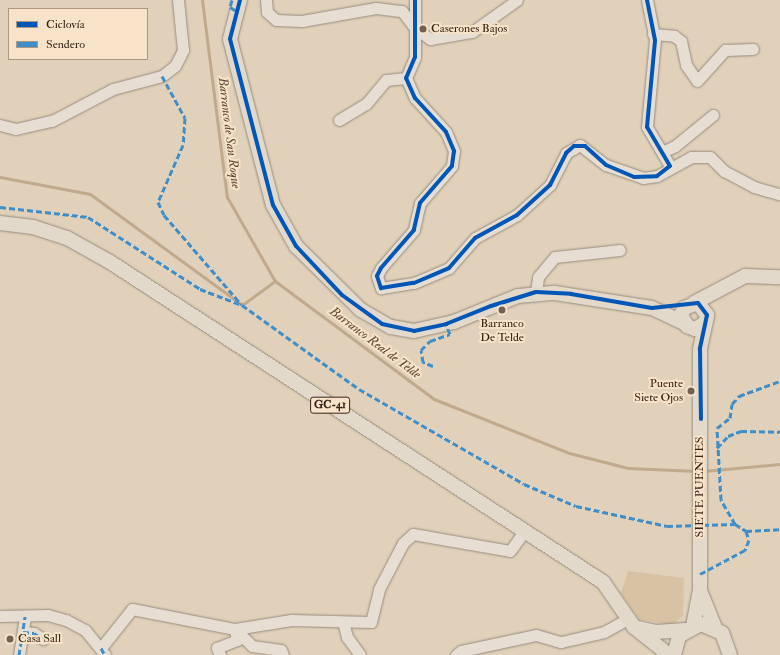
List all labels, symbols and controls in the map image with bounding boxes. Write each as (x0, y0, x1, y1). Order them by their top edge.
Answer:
legend (8, 8, 148, 60)
text: Ciclovía (46, 17, 85, 32)
place label: Caserones Bajos (431, 22, 507, 36)
marker: Caserones Bajos (418, 24, 428, 34)
text: Sendero (46, 37, 85, 52)
water label: Barranco de San Roque (214, 77, 244, 189)
water label: Barranco Real de Telde (326, 304, 424, 382)
marker: Barranco De Telde (497, 305, 507, 315)
place label: Barranco De Telde (480, 317, 524, 345)
place label: Puente Siete Ojos (634, 377, 683, 405)
marker: Puente Siete Ojos (686, 386, 696, 396)
road number: GC-41 (310, 396, 350, 414)
street label: SIETE PUENTES (693, 436, 707, 538)
place label: Casa Sall (18, 632, 61, 646)
marker: Casa Sall (5, 634, 15, 644)

